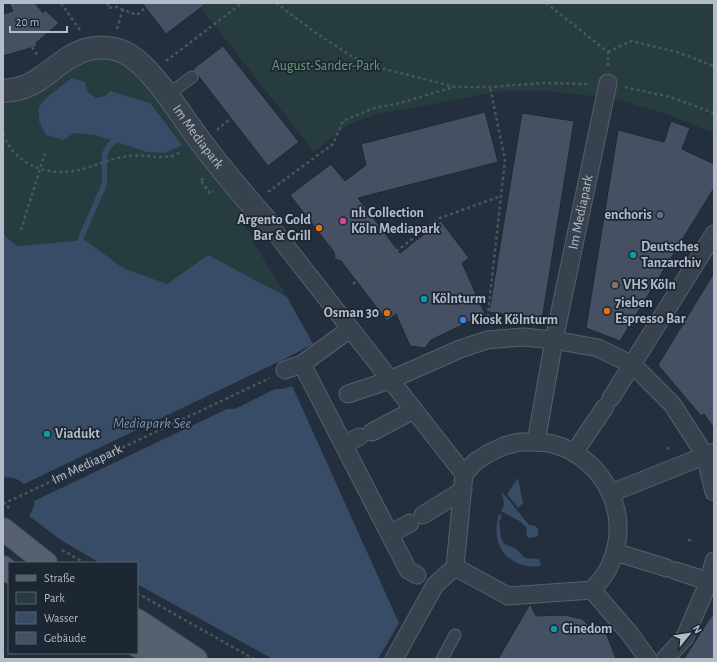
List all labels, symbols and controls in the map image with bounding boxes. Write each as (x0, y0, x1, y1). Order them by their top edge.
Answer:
scale bar (10, 8, 67, 34)
text: 20 m (16, 16, 39, 28)
park label: August-Sander-Park (272, 59, 381, 73)
street label: Im Mediapark (170, 102, 226, 172)
street label: Im Mediapark (566, 173, 596, 251)
place label: nh Collection Köln Mediapark (351, 206, 440, 236)
place label: enchoris (604, 208, 652, 222)
marker: enchoris (655, 210, 665, 220)
place label: Argento Gold Bar & Grill (237, 213, 312, 243)
marker: nh Collection Köln Mediapark (338, 216, 348, 226)
marker: Argento Gold Bar & Grill (314, 223, 324, 233)
place label: Deutsches Tanzarchiv (641, 240, 702, 270)
marker: Deutsches Tanzarchiv (628, 250, 638, 260)
place label: VHS Köln (623, 278, 676, 292)
marker: VHS Köln (610, 280, 620, 290)
place label: Kölnturm (432, 292, 486, 306)
marker: Kölnturm (419, 294, 429, 304)
place label: 7ieben Espresso Bar (615, 296, 686, 326)
place label: Osman 30 (324, 306, 379, 320)
marker: 7ieben Espresso Bar (602, 306, 612, 316)
marker: Osman 30 (382, 308, 392, 318)
place label: Kiosk Kölnturm (471, 313, 558, 327)
marker: Kiosk Kölnturm (458, 315, 468, 325)
water label: Mediapark See (113, 416, 191, 431)
place label: Viadukt (55, 427, 100, 441)
marker: Viadukt (42, 429, 52, 439)
street label: Im Mediapark (50, 442, 125, 487)
legend (8, 562, 138, 654)
text: Straße (44, 572, 75, 584)
text: Park (44, 592, 65, 604)
text: Wasser (44, 612, 78, 624)
north arrow (669, 614, 709, 654)
place label: Cinedom (562, 622, 612, 636)
text: N (691, 623, 704, 635)
marker: Cinedom (549, 624, 559, 634)
text: Gebäude (44, 632, 86, 644)

